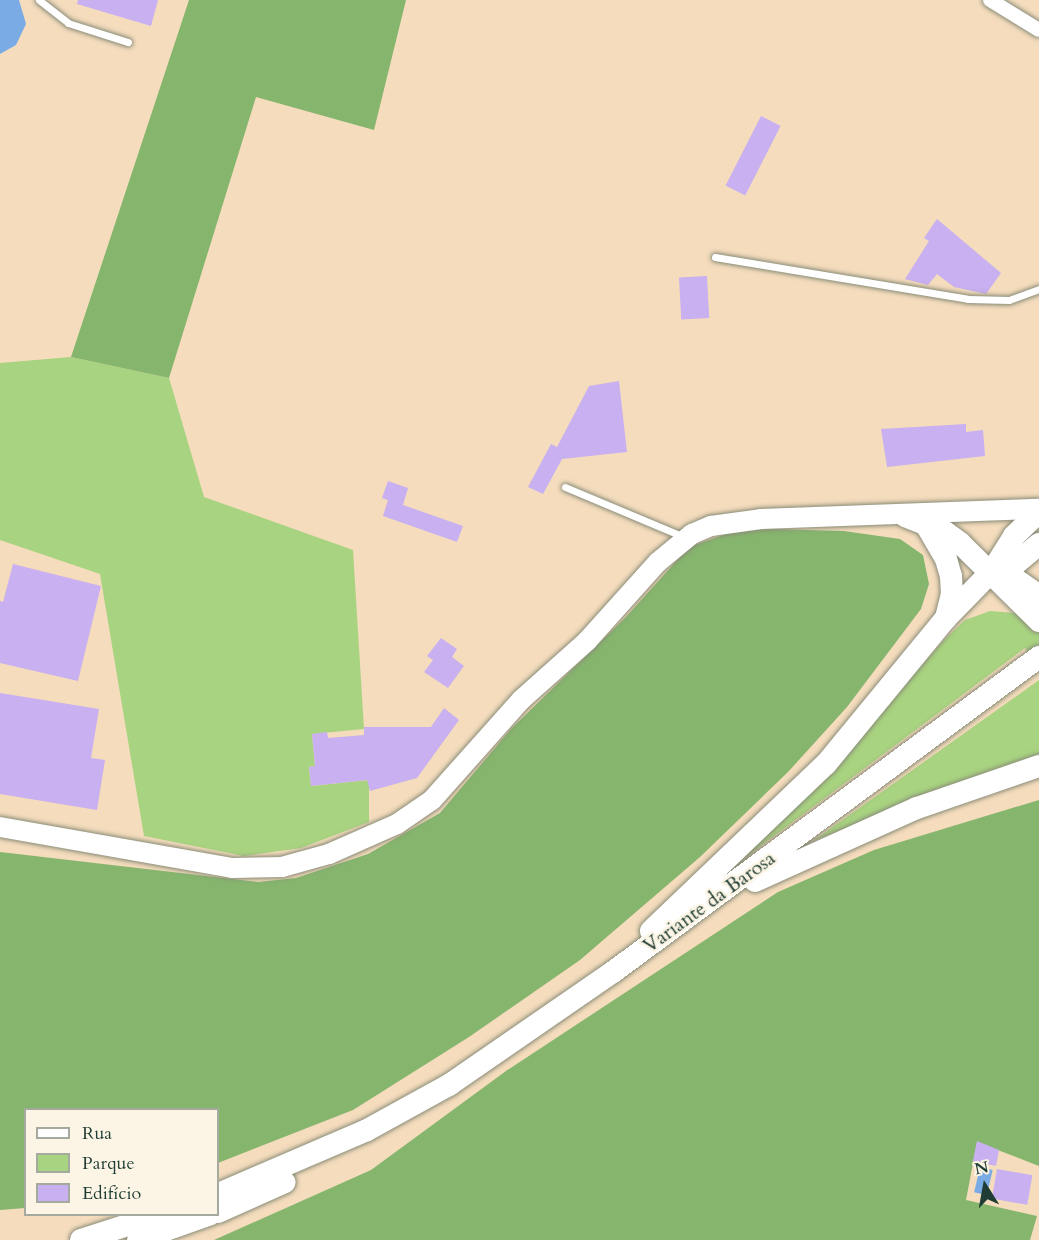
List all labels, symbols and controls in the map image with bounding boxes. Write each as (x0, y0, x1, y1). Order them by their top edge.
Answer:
street label: Variante da Barosa (638, 846, 780, 958)
legend (24, 1108, 219, 1216)
text: Rua (82, 1121, 112, 1146)
text: Parque (82, 1151, 135, 1176)
north arrow (955, 1156, 1015, 1216)
text: N (973, 1156, 990, 1180)
text: Edifício (82, 1181, 141, 1206)

